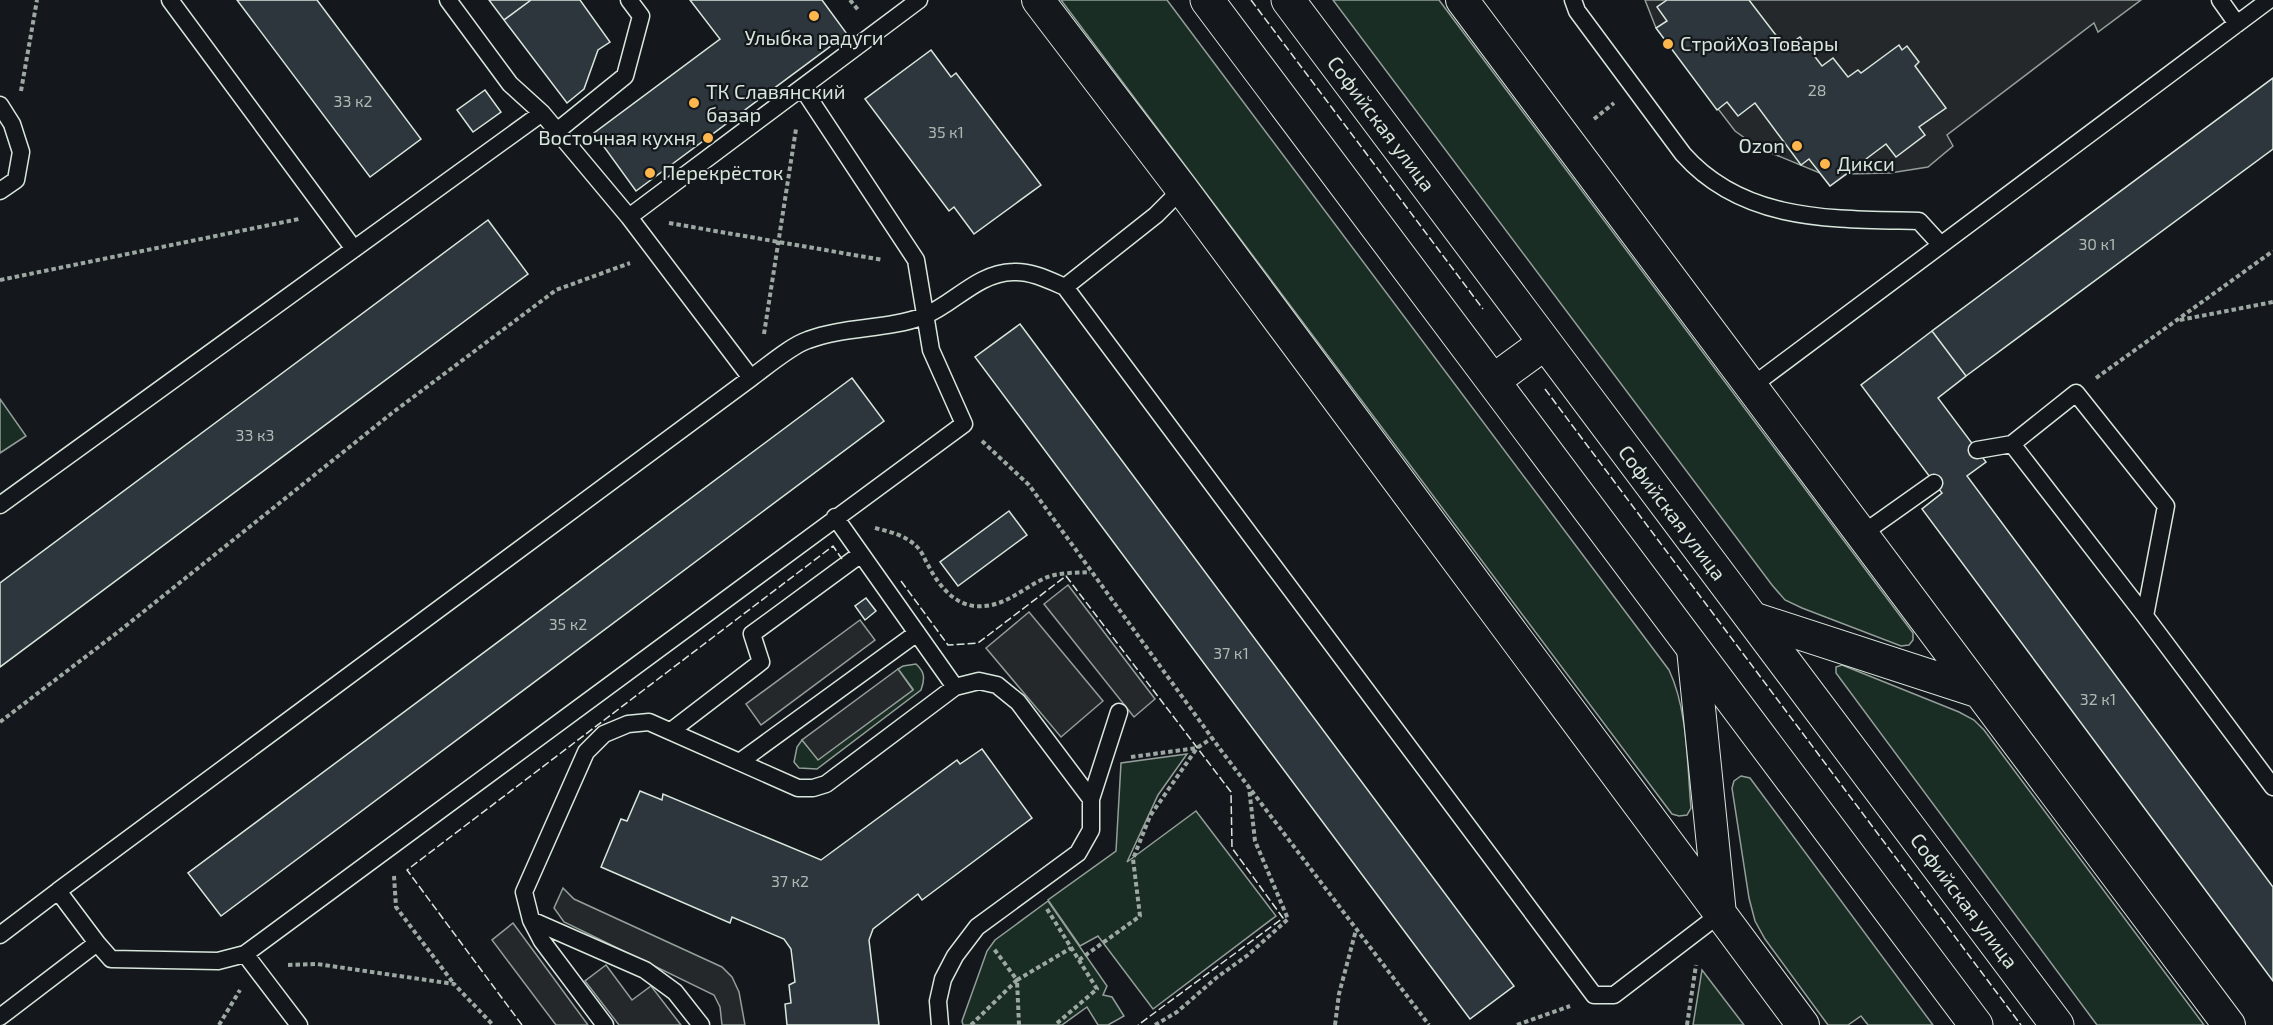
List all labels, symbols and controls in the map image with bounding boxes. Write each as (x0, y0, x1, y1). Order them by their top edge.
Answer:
marker: Улыбка радуги (807, 9, 821, 23)
place label: Улыбка радуги (744, 25, 884, 50)
place label: СтройХозТовары (1680, 31, 1838, 55)
marker: СтройХозТовары (1661, 37, 1675, 51)
street label: Софийская улица (1322, 51, 1441, 196)
place label: ТК Славянский базар (706, 79, 845, 126)
house number: 28 (1808, 80, 1826, 99)
house number: 33 к2 (334, 91, 372, 110)
marker: ТК Славянский базар (687, 96, 701, 110)
house number: 35 к1 (928, 122, 964, 141)
place label: Восточная кухня (538, 125, 696, 150)
marker: Восточная кухня (701, 131, 715, 145)
place label: Ozon (1738, 133, 1785, 157)
marker: Ozon (1790, 139, 1804, 153)
place label: Дикси (1837, 151, 1895, 175)
marker: Дикси (1818, 157, 1832, 171)
place label: Перекрёсток (662, 160, 784, 184)
marker: Перекрёсток (643, 166, 657, 180)
house number: 30 к1 (2078, 234, 2116, 253)
house number: 33 к3 (236, 425, 274, 444)
street label: Софийская улица (1613, 440, 1732, 585)
house number: 35 к2 (549, 614, 587, 633)
house number: 37 к1 (1213, 643, 1249, 662)
house number: 32 к1 (2080, 689, 2116, 708)
street label: Софийская улица (1905, 828, 2024, 973)
house number: 37 к2 (771, 871, 809, 890)

